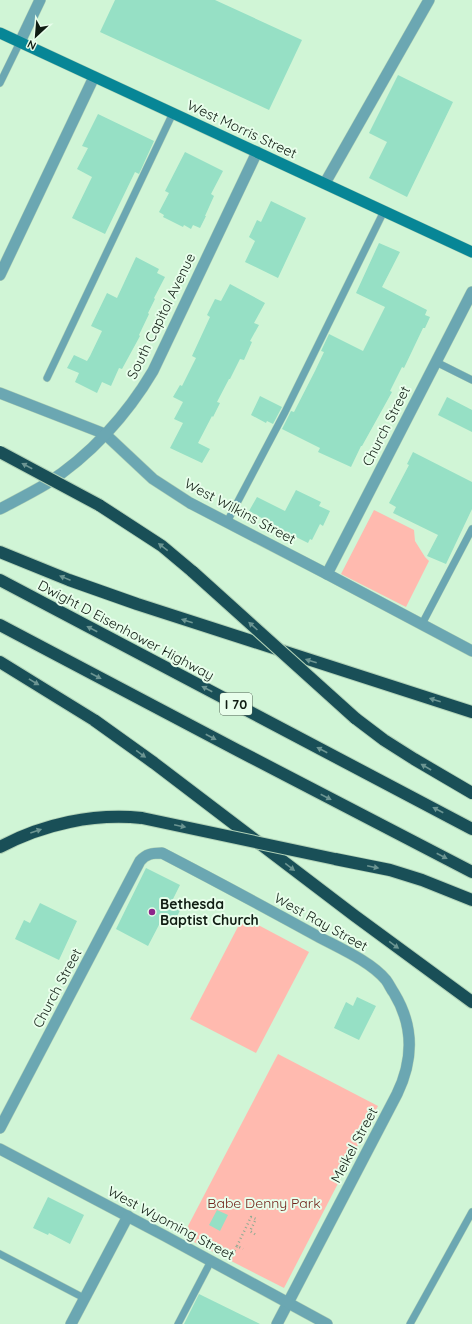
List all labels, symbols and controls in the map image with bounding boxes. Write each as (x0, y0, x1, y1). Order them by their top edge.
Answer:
north arrow (16, 16, 56, 56)
text: N (25, 37, 38, 53)
street label: West Morris Street (184, 96, 300, 162)
street label: South Capitol Avenue (123, 250, 199, 382)
street label: Church Street (358, 383, 414, 469)
one-way arrow (22, 463, 33, 470)
street label: West Wilkins Street (181, 474, 299, 548)
one-way arrow (158, 543, 169, 551)
one-way arrow (58, 574, 70, 580)
street label: Dwight D Eisenhower Highway (35, 576, 217, 684)
one-way arrow (181, 618, 193, 624)
one-way arrow (248, 622, 259, 631)
one-way arrow (87, 626, 98, 632)
one-way arrow (305, 658, 317, 664)
one-way arrow (90, 672, 102, 679)
one-way arrow (28, 678, 40, 685)
one-way arrow (202, 686, 213, 693)
road number: I 70 (220, 693, 252, 715)
one-way arrow (429, 697, 441, 703)
one-way arrow (205, 733, 217, 740)
one-way arrow (317, 747, 328, 753)
one-way arrow (136, 750, 147, 758)
one-way arrow (420, 763, 432, 770)
one-way arrow (321, 793, 332, 800)
one-way arrow (432, 807, 443, 814)
one-way arrow (174, 823, 187, 829)
one-way arrow (30, 828, 42, 834)
one-way arrow (436, 853, 448, 859)
one-way arrow (284, 863, 295, 871)
one-way arrow (367, 864, 379, 870)
street label: West Ray Street (271, 889, 371, 955)
place label: Bethesda Baptist Church (160, 895, 259, 929)
marker: Bethesda Baptist Church (147, 907, 157, 917)
one-way arrow (388, 941, 399, 949)
street label: Church Street (29, 945, 86, 1031)
street label: Meikel Street (327, 1104, 382, 1186)
street label: West Wyoming Street (105, 1182, 238, 1264)
park label: Babe Denny Park (207, 1194, 321, 1212)

